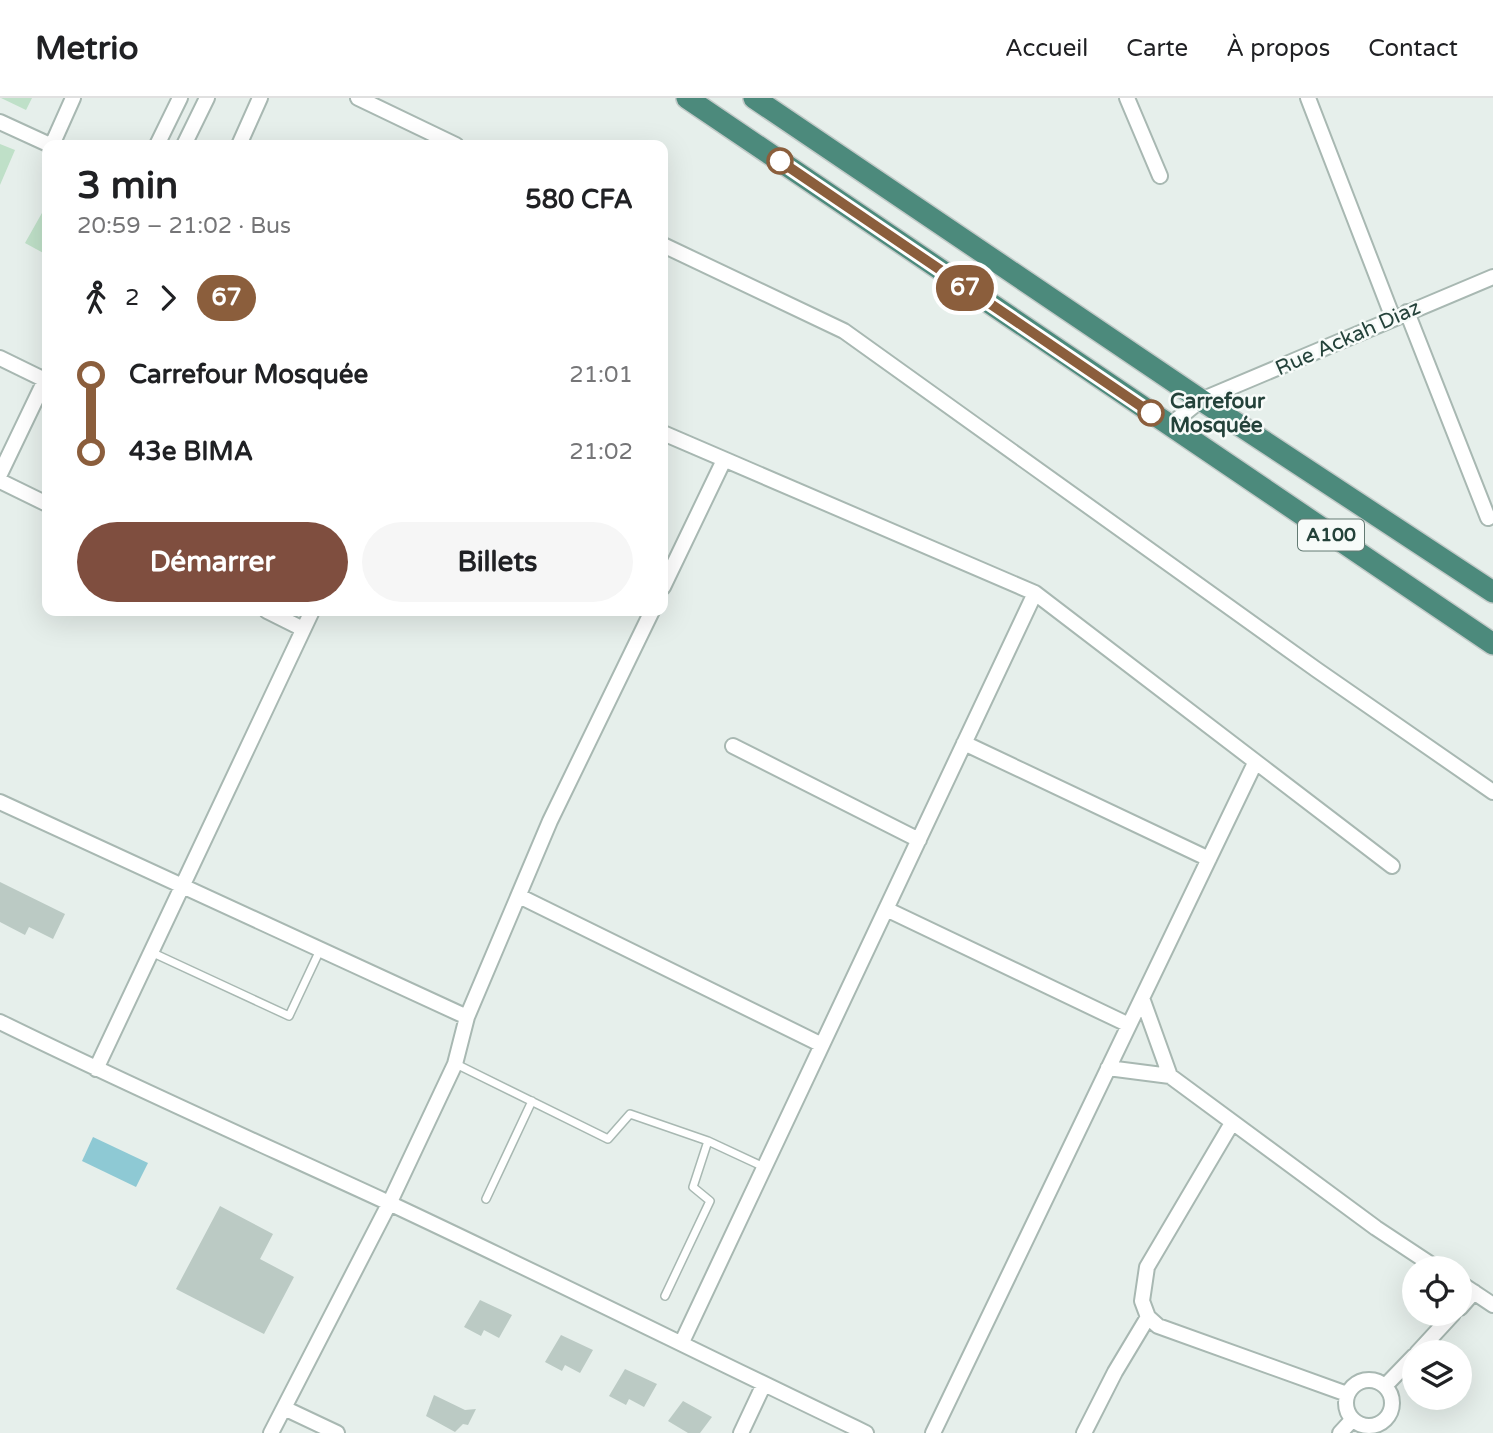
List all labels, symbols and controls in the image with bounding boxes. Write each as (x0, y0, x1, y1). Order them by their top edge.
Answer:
text: Metrio (35, 29, 139, 68)
text: Accueil (1005, 34, 1088, 63)
text: Carte (1126, 34, 1188, 63)
text: À propos (1226, 34, 1330, 63)
text: Contact (1368, 34, 1458, 63)
unlabelled marker (767, 148, 793, 174)
text: 3 min (77, 163, 178, 209)
text: 580 CFA (525, 184, 633, 215)
text: 20:59 – 21:02 · Bus (77, 212, 291, 240)
line badge: 67 (934, 265, 996, 311)
text: 67 (950, 273, 980, 302)
icon: walk (77, 279, 115, 317)
icon: forward (149, 279, 187, 317)
text: 67 (211, 283, 242, 312)
text: 2 (125, 284, 139, 312)
street label: Rue Ackah Diaz (1272, 295, 1424, 381)
text: Carrefour Mosquée (129, 359, 368, 390)
text: 21:01 (569, 361, 633, 389)
place label: Carrefour Mosquée (1170, 389, 1266, 438)
marker: Carrefour Mosquée (1138, 400, 1164, 426)
text: 43e BIMA (129, 436, 253, 467)
text: 21:02 (569, 438, 633, 466)
road number: A100 (1298, 520, 1364, 550)
button: Démarrer (77, 522, 348, 602)
button: Billets (362, 522, 633, 602)
map controls (1402, 1256, 1472, 1410)
button: locate (1402, 1256, 1472, 1326)
button: layers (1402, 1340, 1472, 1410)

